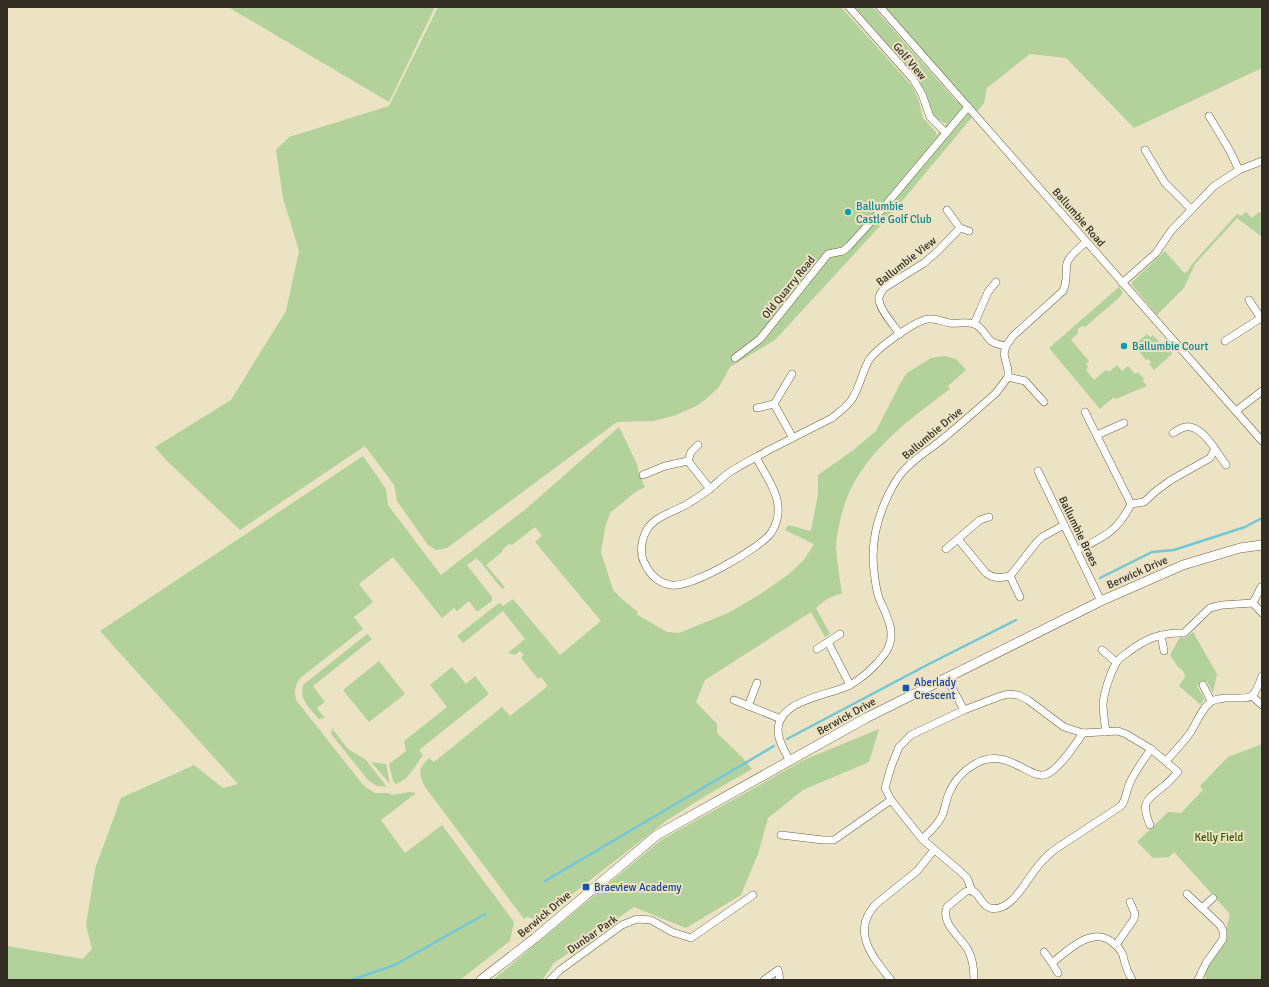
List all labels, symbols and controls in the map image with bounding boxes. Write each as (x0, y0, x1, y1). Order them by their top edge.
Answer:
street label: Golf View (890, 40, 929, 83)
street label: Ballumbie Road (1050, 185, 1108, 249)
place label: Ballumbie Castle Golf Club (856, 200, 932, 226)
marker: Ballumbie Castle Golf Club (843, 207, 853, 217)
street label: Ballumbie View (874, 234, 939, 289)
street label: Old Quarry Road (759, 253, 818, 321)
place label: Ballumbie Court (1132, 340, 1209, 353)
marker: Ballumbie Court (1119, 341, 1129, 351)
street label: Ballumbie Drive (900, 404, 965, 462)
street label: Ballumbie Braes (1056, 494, 1101, 569)
street label: Berwick Drive (1105, 553, 1170, 592)
place label: Aberlady Crescent (914, 676, 957, 702)
marker: Aberlady Crescent (901, 683, 911, 693)
street label: Berwick Drive (815, 695, 878, 738)
park label: Kelly Field (1195, 831, 1244, 844)
place label: Braeview Academy (594, 881, 682, 894)
marker: Braeview Academy (581, 882, 591, 892)
street label: Berwick Drive (515, 888, 573, 940)
street label: Dunbar Park (565, 912, 620, 956)

